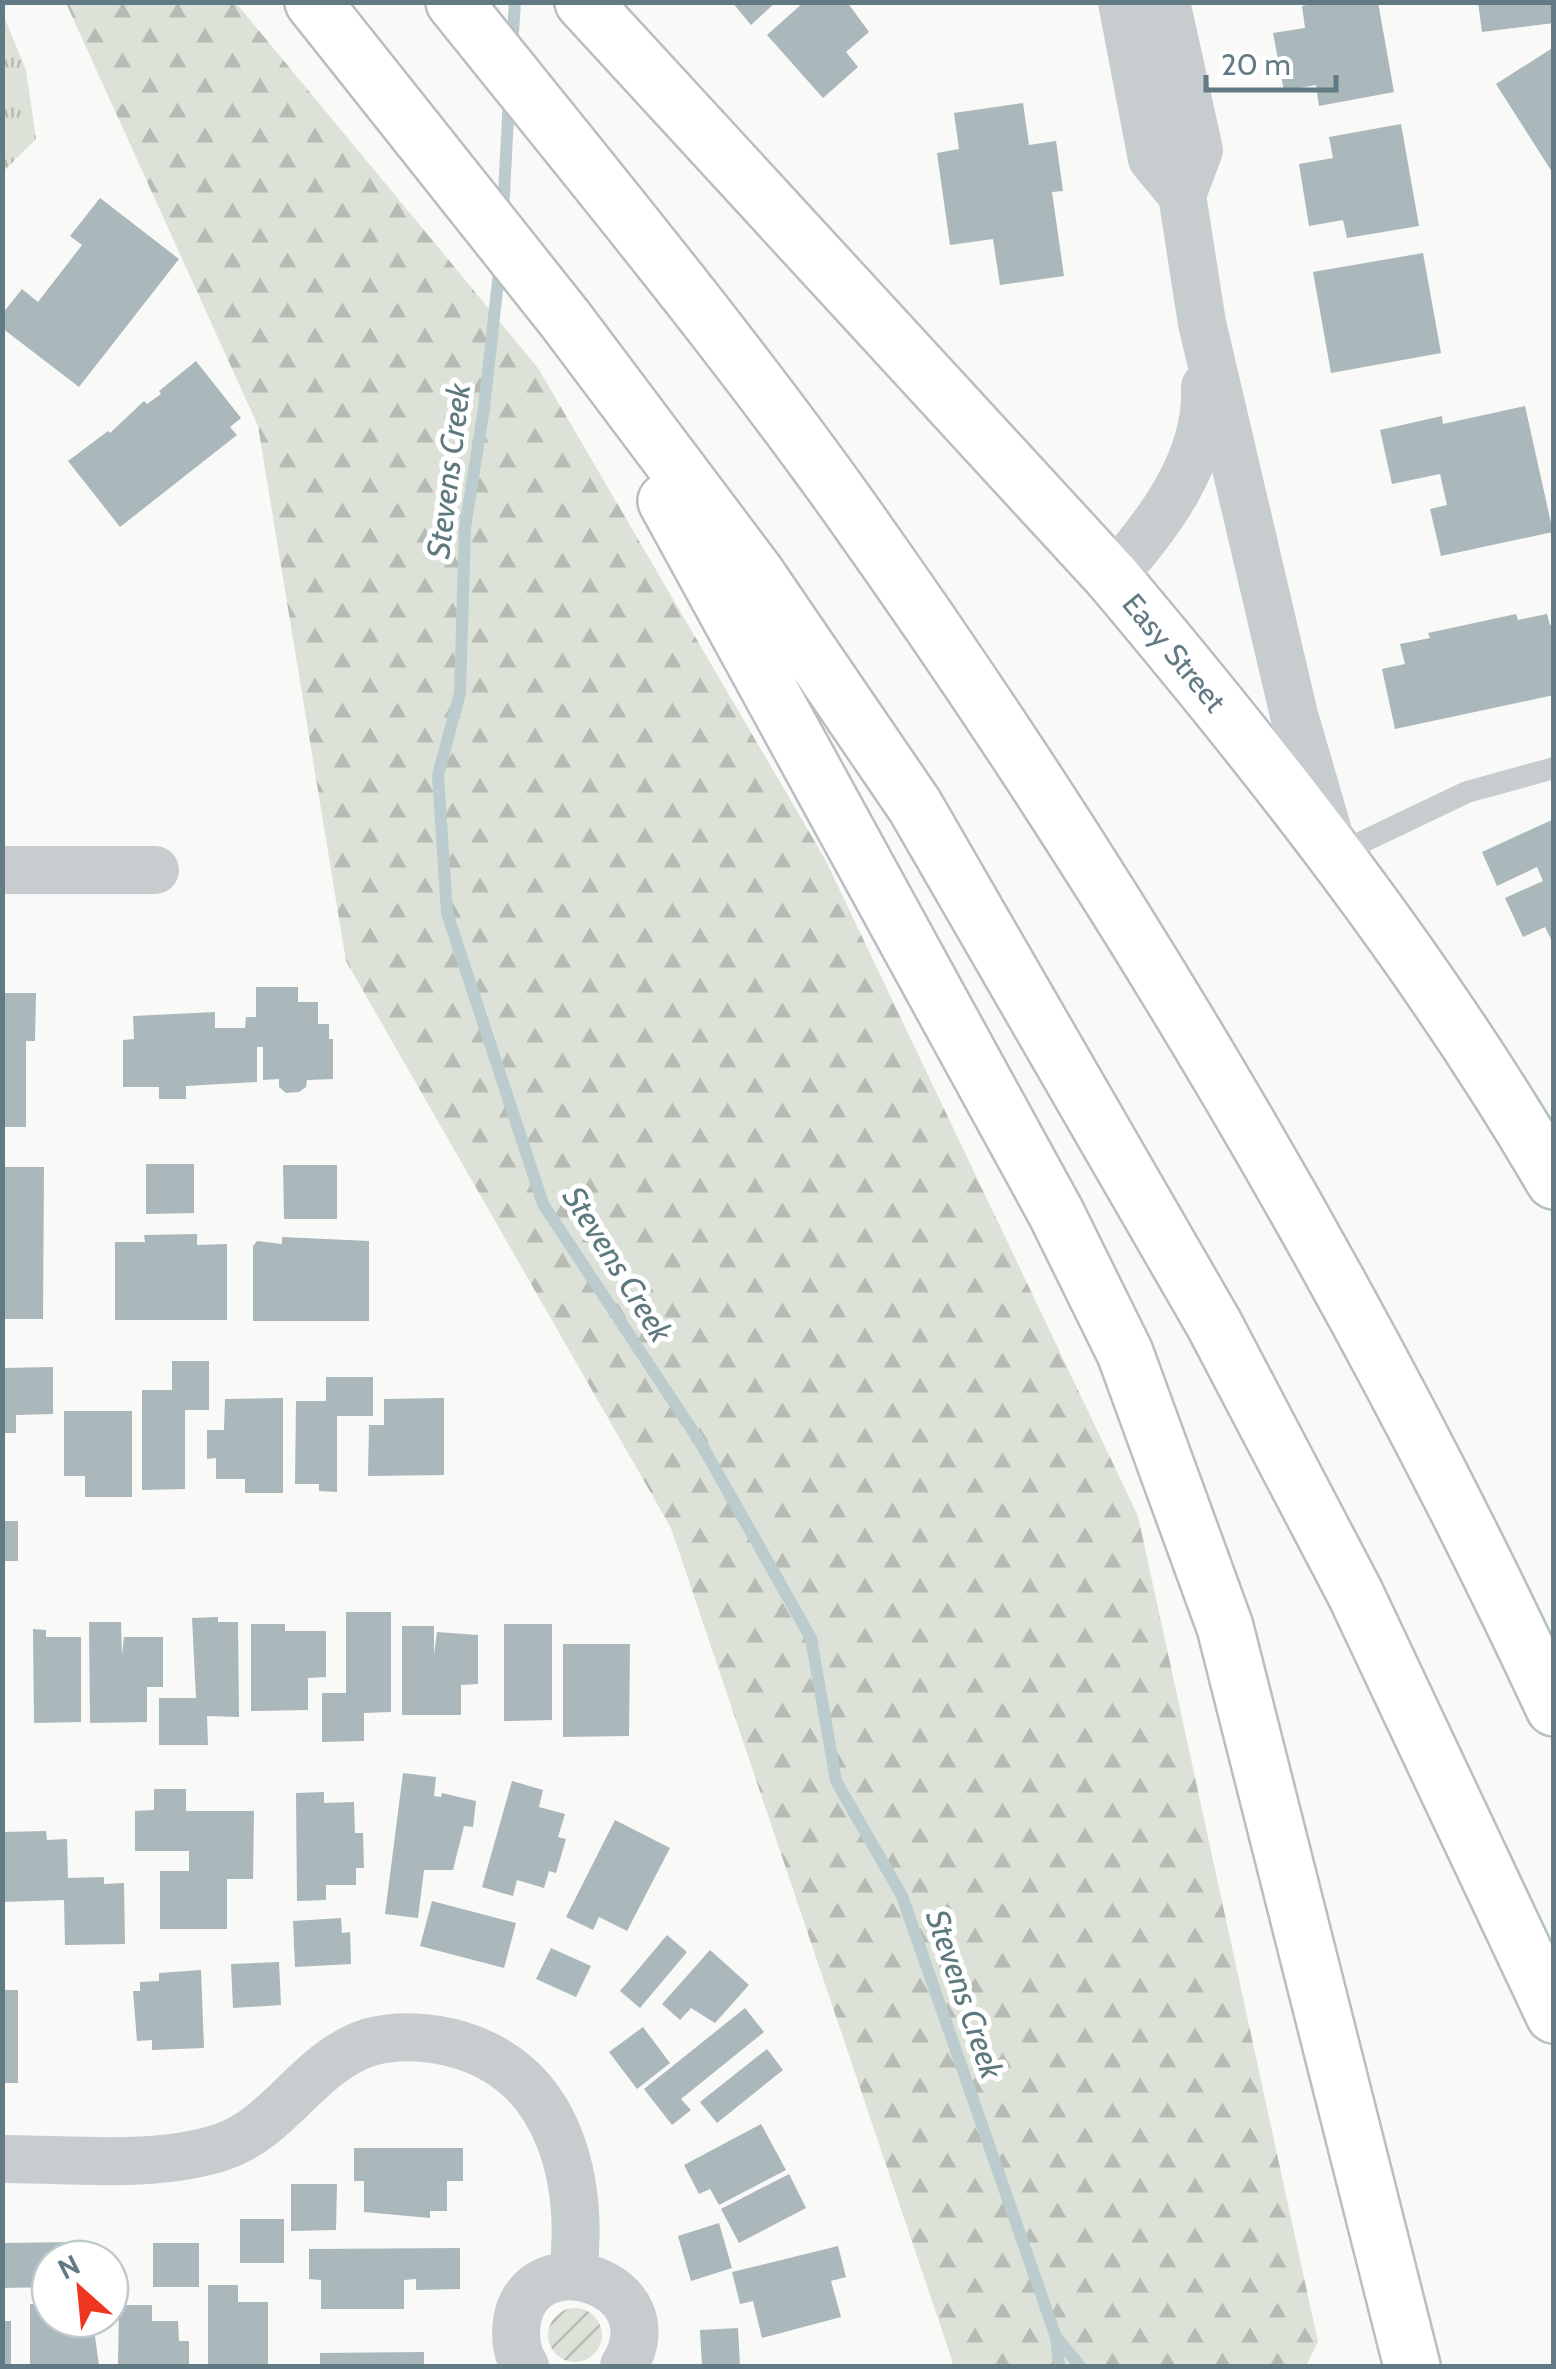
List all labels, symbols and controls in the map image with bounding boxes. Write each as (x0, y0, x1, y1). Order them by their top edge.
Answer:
scale bar (1206, 30, 1336, 92)
text: 20 m (1221, 46, 1291, 83)
water label: Stevens Creek (418, 380, 478, 561)
street label: Easy Street (1115, 586, 1234, 719)
water label: Stevens Creek (555, 1179, 682, 1350)
water label: Stevens Creek (918, 1904, 1013, 2085)
north arrow (30, 2239, 130, 2339)
text: N (52, 2247, 85, 2286)

